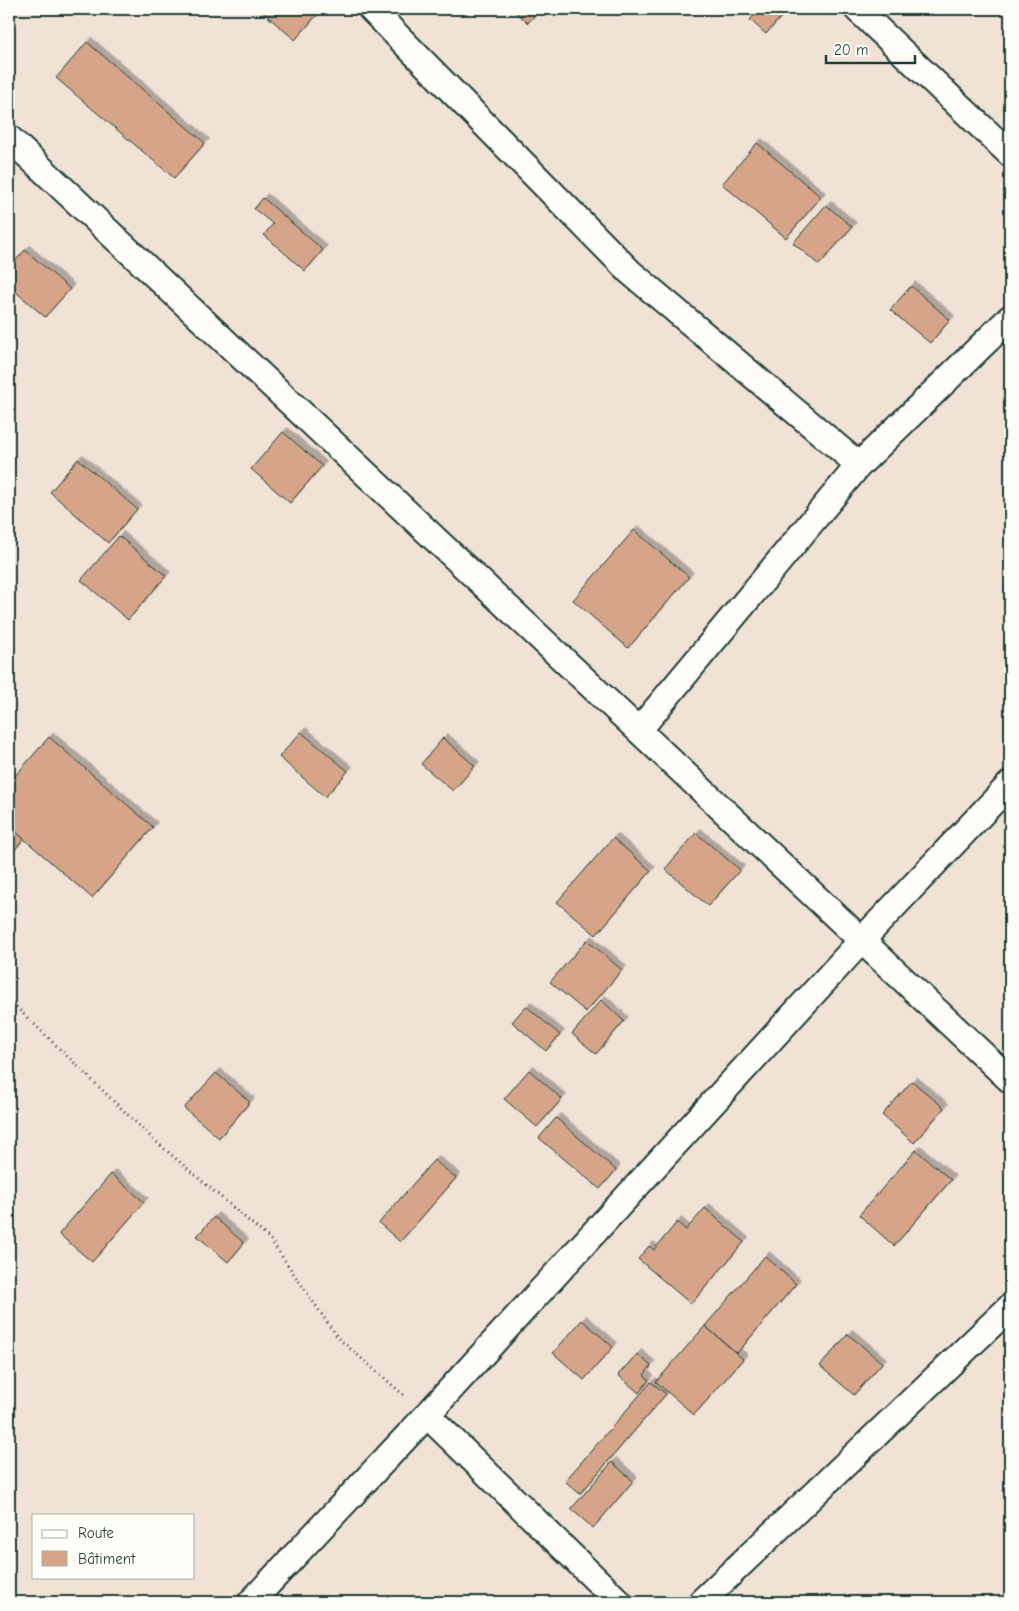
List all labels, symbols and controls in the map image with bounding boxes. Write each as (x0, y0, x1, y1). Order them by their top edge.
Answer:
scale bar (826, 32, 915, 64)
text: 20 m (834, 41, 868, 59)
legend (32, 1514, 195, 1578)
text: Route (78, 1524, 114, 1542)
text: Bâtiment (78, 1550, 136, 1568)

